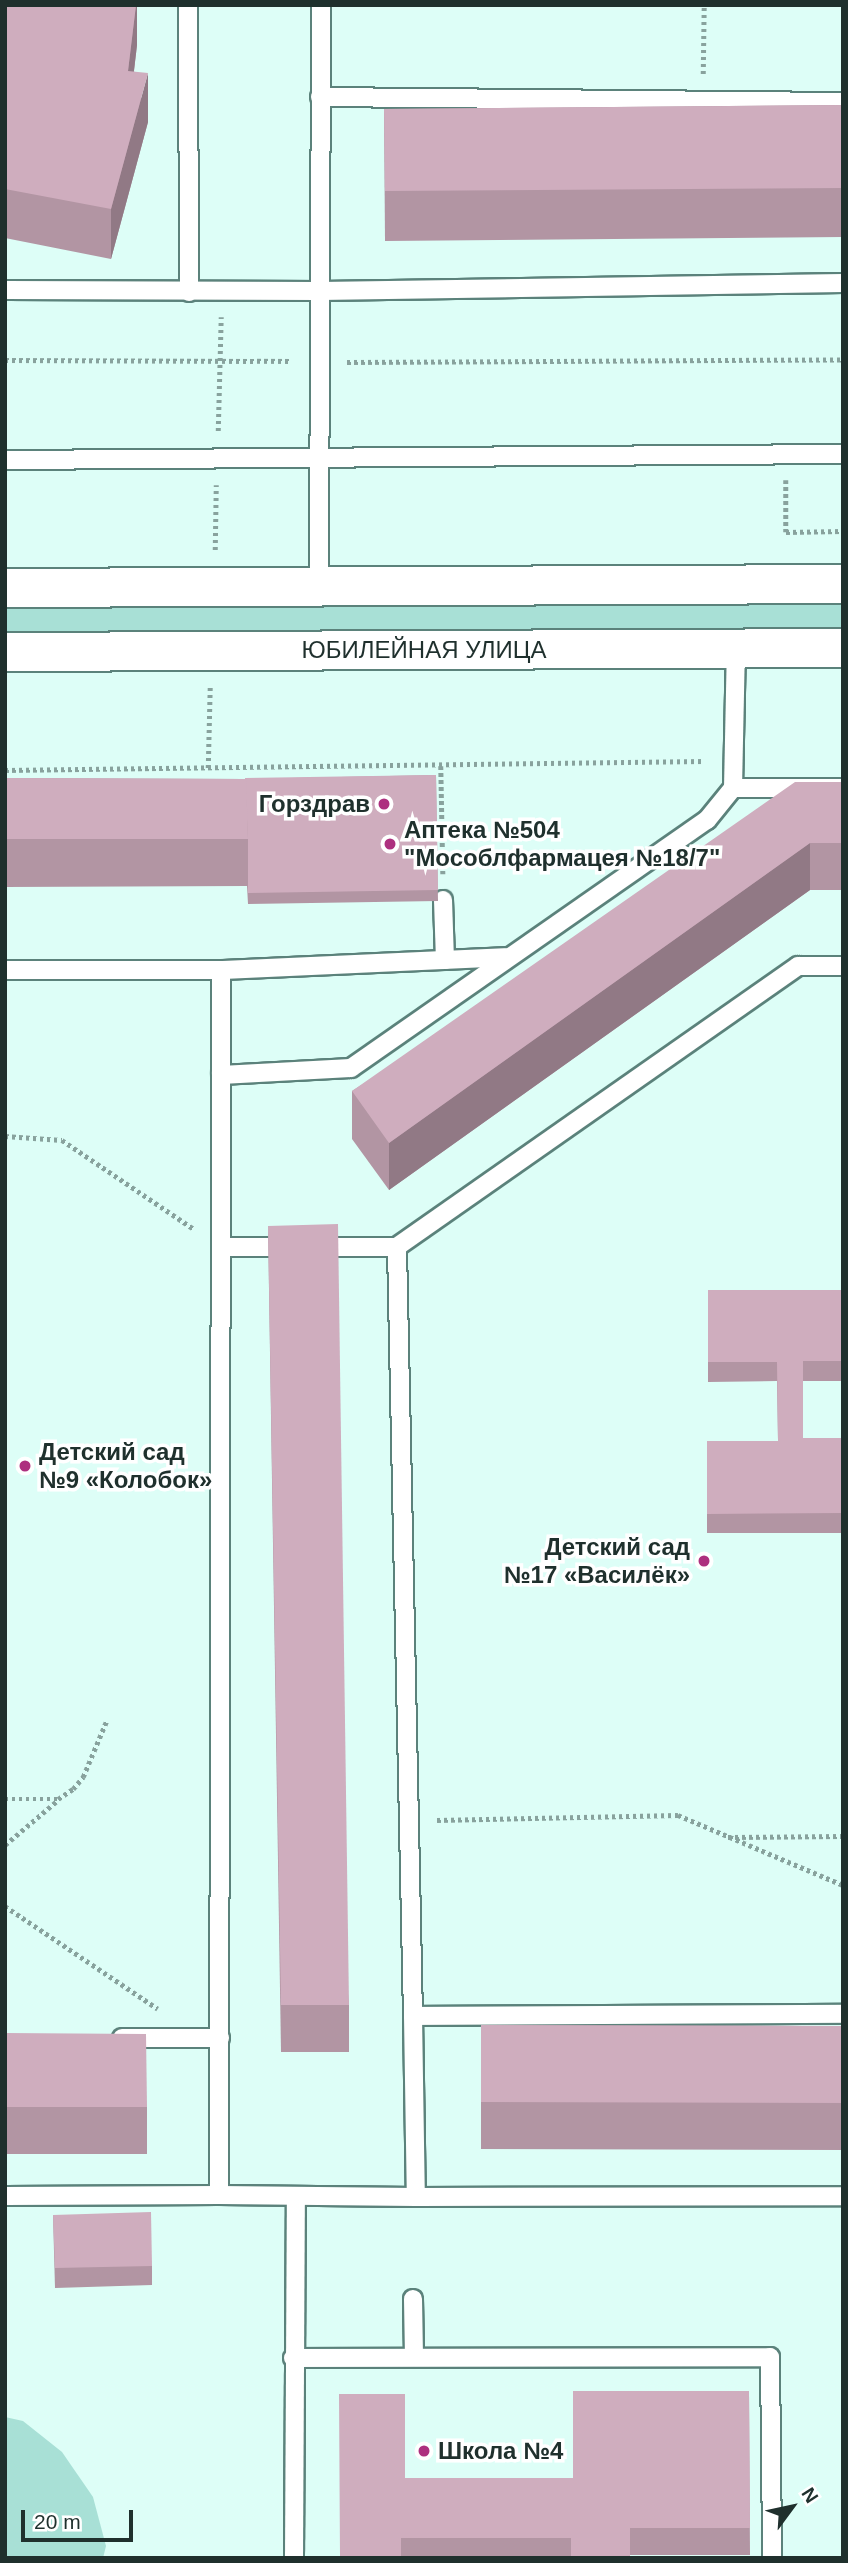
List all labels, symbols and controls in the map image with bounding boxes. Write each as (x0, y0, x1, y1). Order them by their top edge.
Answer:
street label: ЮБИЛЕЙНАЯ УЛИЦА (302, 636, 546, 664)
place label: Горздрав (259, 790, 370, 818)
marker: Горздрав (376, 796, 392, 812)
place label: Аптека №504 "Мособлфармацея №18/7" (404, 816, 720, 872)
marker: Аптека №504 "Мособлфармацея №18/7" (382, 836, 398, 852)
place label: Детский сад №9 «Колобок» (39, 1438, 212, 1494)
marker: Детский сад №9 «Колобок» (17, 1458, 33, 1474)
place label: Детский сад №17 «Василёк» (504, 1533, 690, 1589)
marker: Детский сад №17 «Василёк» (696, 1553, 712, 1569)
place label: Школа №4 (438, 2437, 563, 2465)
marker: Школа №4 (416, 2443, 432, 2459)
north arrow (757, 2472, 827, 2542)
text: N (797, 2484, 823, 2507)
scale bar (24, 2496, 136, 2540)
text: 20 m (34, 2510, 81, 2533)

